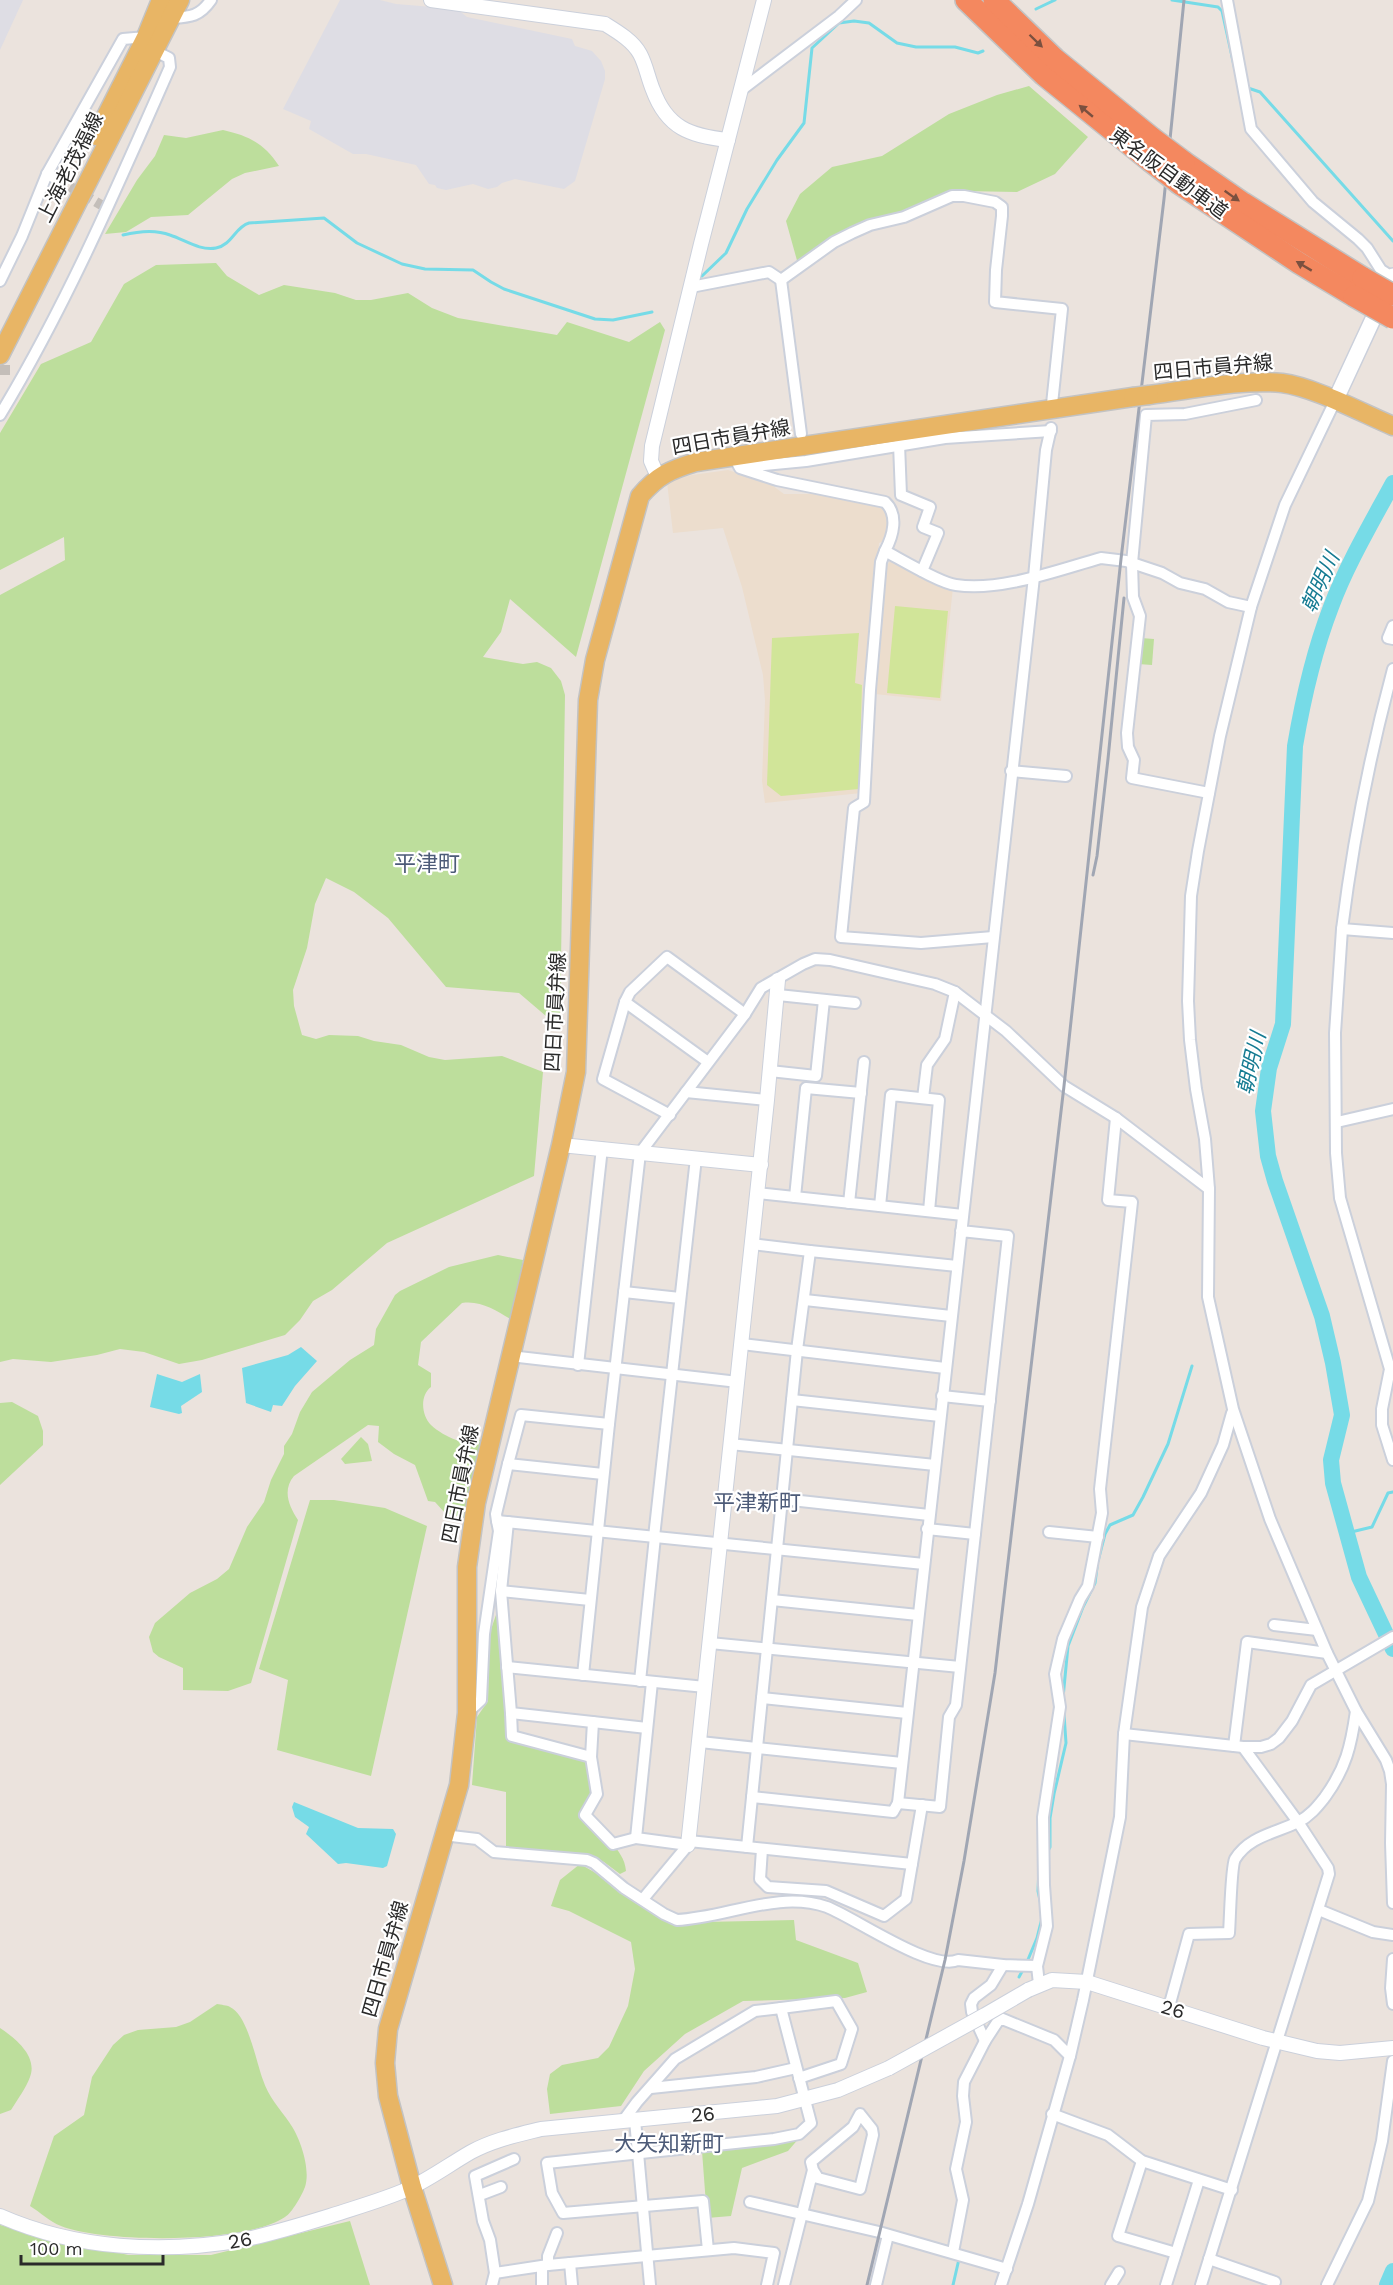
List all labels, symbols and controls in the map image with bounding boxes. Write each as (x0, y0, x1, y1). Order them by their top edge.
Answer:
one-way arrow (1028, 34, 1043, 47)
one-way arrow (1079, 105, 1094, 118)
street label: 上海老茂福線 (32, 108, 108, 226)
street label: 東名阪自動車道 (1105, 122, 1233, 224)
one-way arrow (1224, 190, 1240, 202)
one-way arrow (1296, 260, 1312, 271)
street label: 四日市員弁線 (1152, 350, 1274, 384)
street label: 四日市員弁線 (670, 415, 792, 459)
water label: 朝明川 (1296, 546, 1345, 616)
district label: 平津町 (394, 851, 460, 876)
street label: 四日市員弁線 (540, 951, 570, 1073)
water label: 朝明川 (1232, 1028, 1271, 1097)
street label: 四日市員弁線 (437, 1423, 483, 1545)
district label: 平津新町 (713, 1490, 801, 1515)
street label: 四日市員弁線 (357, 1898, 413, 2020)
street label: 26 (1158, 1994, 1188, 2024)
street label: 26 (690, 2101, 716, 2127)
district label: 大矢知新町 (614, 2131, 724, 2156)
street label: 26 (226, 2226, 254, 2254)
scale bar (21, 2228, 164, 2266)
text: 100 m (30, 2238, 83, 2259)

